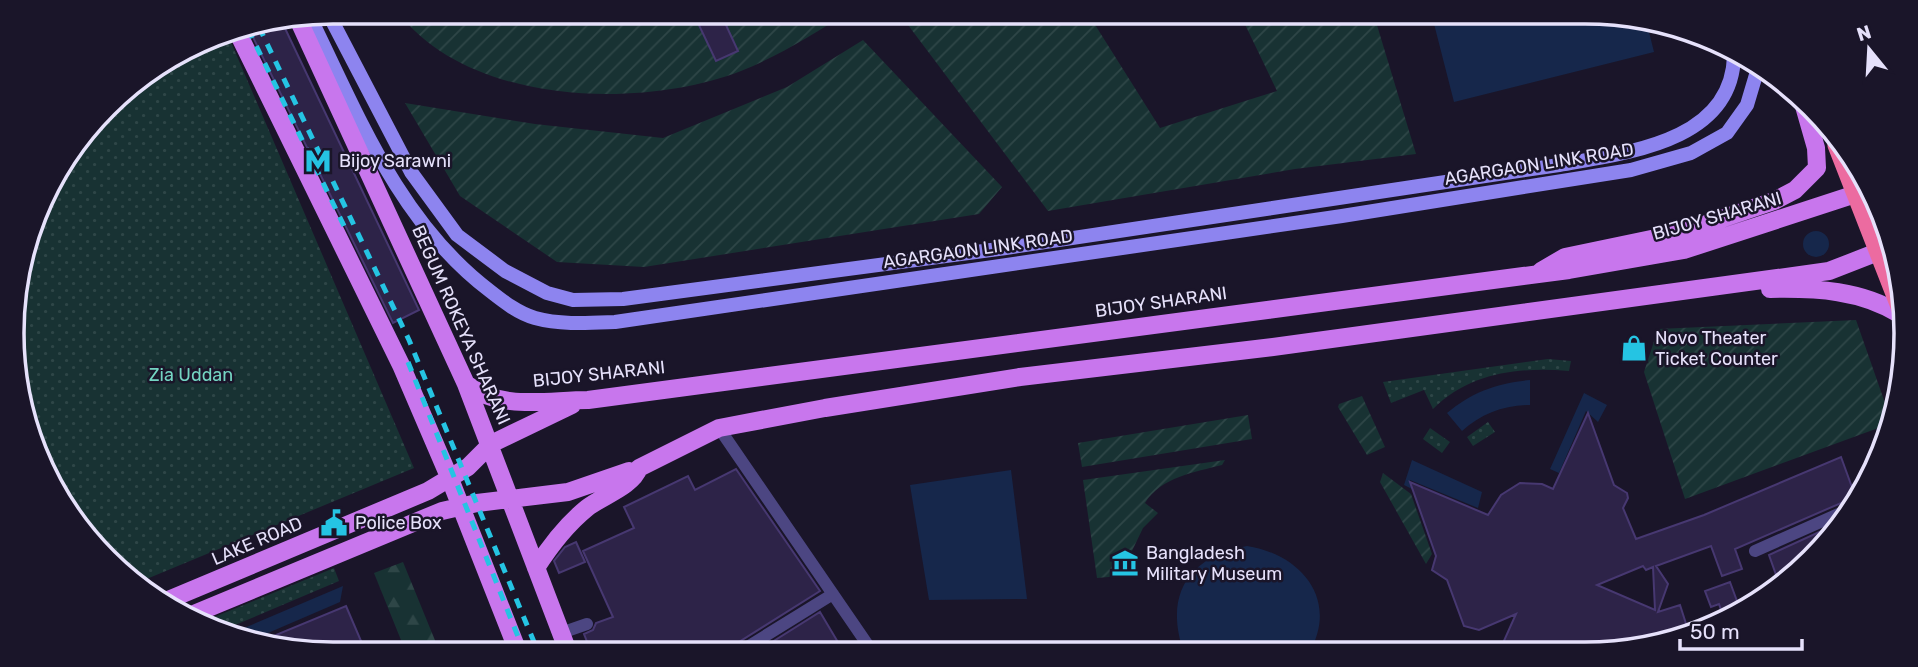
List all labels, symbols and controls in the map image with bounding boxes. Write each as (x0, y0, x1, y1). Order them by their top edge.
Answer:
north arrow (1834, 14, 1904, 84)
text: N (1854, 20, 1874, 46)
street label: AGARGAON LINK ROAD (1443, 138, 1635, 190)
metro station icon: Bijoy Sarawni (303, 146, 333, 176)
place label: Bijoy Sarawni (339, 150, 451, 172)
street label: BIJOY SHARANI (1650, 187, 1784, 245)
street label: BEGUM ROKEYA SHARANI (407, 222, 515, 428)
street label: AGARGAON LINK ROAD (882, 225, 1074, 273)
street label: BIJOY SHARANI (1094, 282, 1228, 322)
place label: Novo Theater Ticket Counter (1655, 327, 1778, 370)
shop icon: Novo Theater Ticket Counter (1619, 333, 1649, 363)
street label: BIJOY SHARANI (532, 356, 666, 392)
park label: Zia Uddan (149, 364, 233, 386)
public building icon: Police Box (319, 508, 349, 538)
street label: LAKE ROAD (208, 512, 306, 570)
place label: Police Box (355, 512, 442, 534)
place label: Bangladesh Military Museum (1146, 542, 1282, 585)
museum icon: Bangladesh Military Museum (1110, 548, 1140, 578)
scale bar (1680, 608, 1802, 652)
text: 50 m (1690, 619, 1740, 644)

